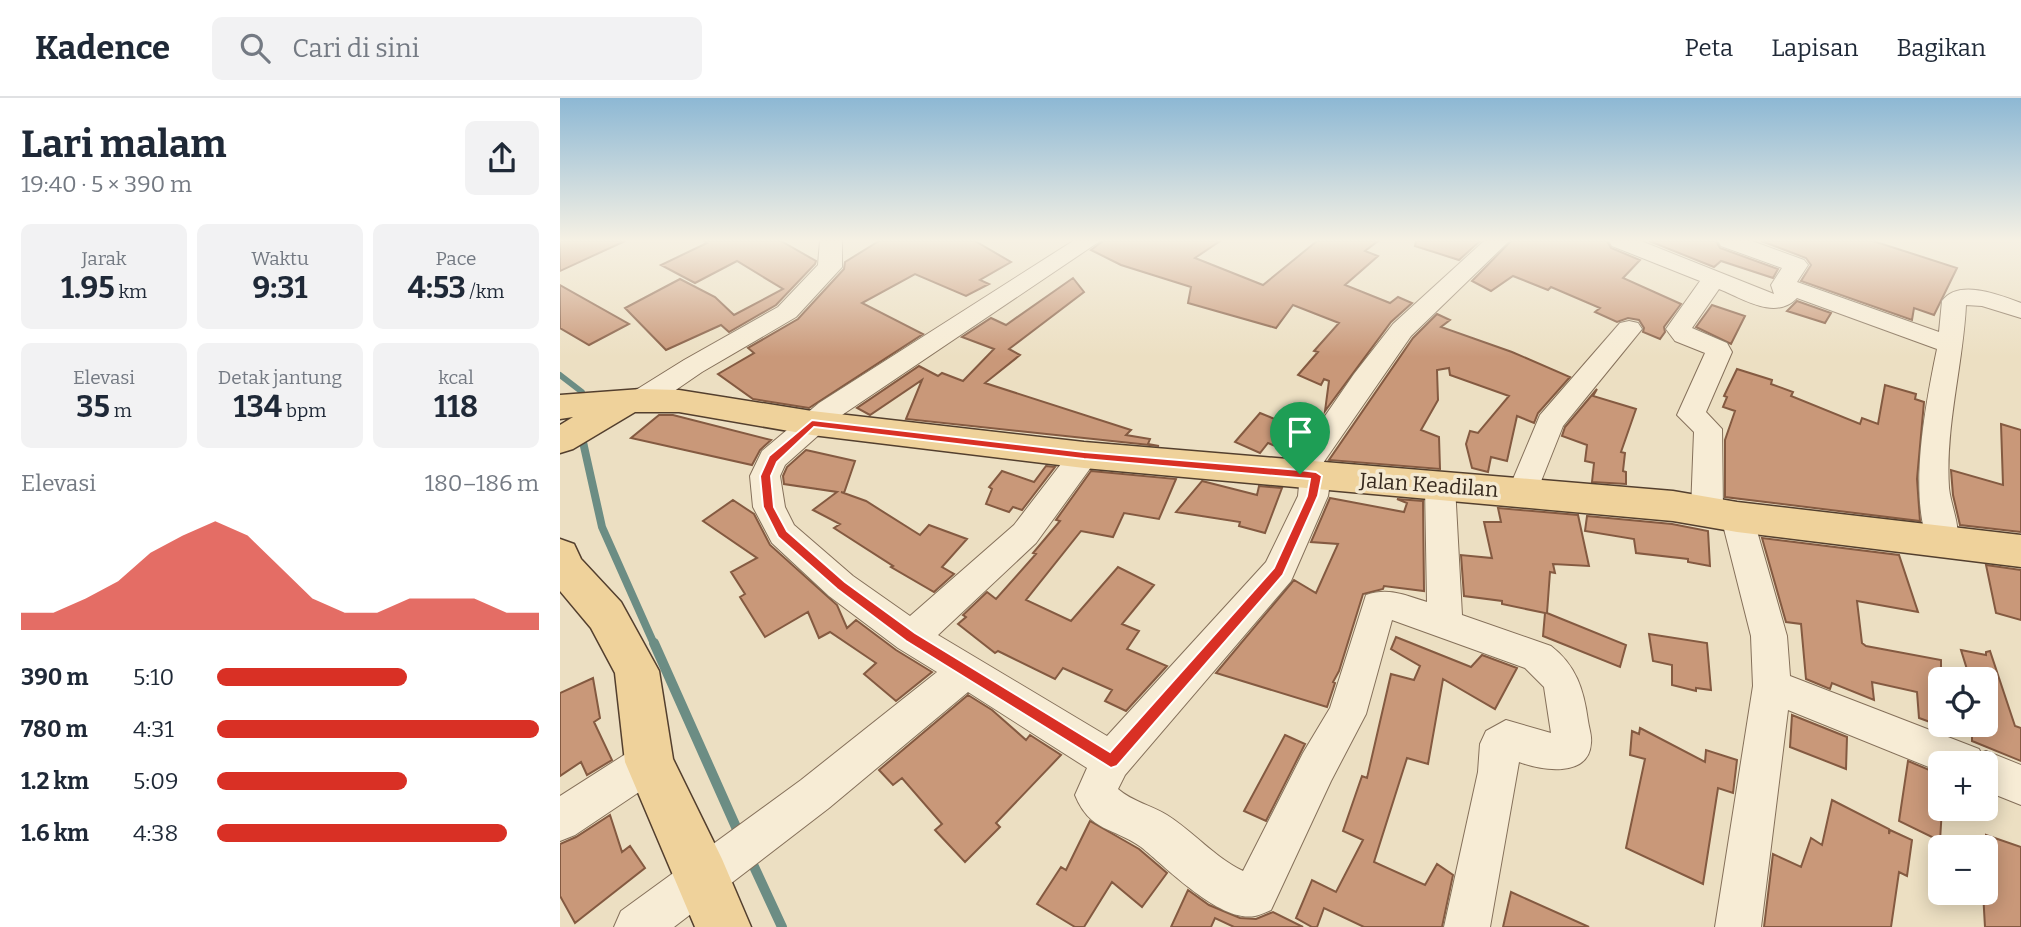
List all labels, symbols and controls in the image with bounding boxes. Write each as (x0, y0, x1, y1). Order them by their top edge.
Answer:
search box (212, 17, 702, 80)
text: Kadence (35, 28, 170, 68)
icon: search (236, 29, 274, 67)
text: Cari di sini (292, 33, 420, 64)
text: Peta (1685, 34, 1733, 62)
text: Lapisan (1771, 34, 1858, 62)
text: Bagikan (1896, 34, 1986, 62)
text: Lari malam (21, 121, 226, 167)
button: share (465, 121, 539, 195)
text: 19:40 · 5 × 390 m (21, 170, 192, 198)
text: Jarak (81, 247, 127, 270)
text: Waktu (251, 247, 309, 270)
text: Pace (435, 247, 477, 270)
text: 1.95 (61, 270, 115, 306)
text: 9:31 (253, 270, 307, 306)
text: 4:53 (408, 270, 466, 306)
text: km (115, 280, 147, 303)
text: /km (466, 280, 504, 303)
text: Elevasi (73, 366, 135, 389)
text: Detak jantung (218, 366, 342, 389)
text: kcal (438, 366, 474, 389)
text: 35 (76, 389, 110, 425)
text: 134 (234, 389, 282, 425)
text: 118 (434, 389, 478, 425)
text: m (110, 399, 132, 422)
text: bpm (282, 399, 326, 422)
pin (1270, 402, 1330, 474)
icon: arrive (1281, 413, 1319, 451)
street label: Jalan Keadilan (1358, 467, 1499, 503)
text: Elevasi (21, 469, 96, 497)
text: 180–186 m (425, 469, 539, 497)
text: 390 m (21, 663, 89, 691)
text: 5:10 (133, 663, 174, 691)
map controls (1928, 667, 1998, 905)
button: locate (1928, 667, 1998, 737)
text: 780 m (21, 715, 88, 743)
text: 4:31 (133, 715, 174, 743)
button: + (1928, 751, 1998, 821)
text: 1.2 km (21, 767, 89, 795)
text: 5:09 (133, 767, 178, 795)
text: 1.6 km (21, 819, 89, 847)
text: 4:38 (133, 819, 178, 847)
button: − (1928, 835, 1998, 905)

